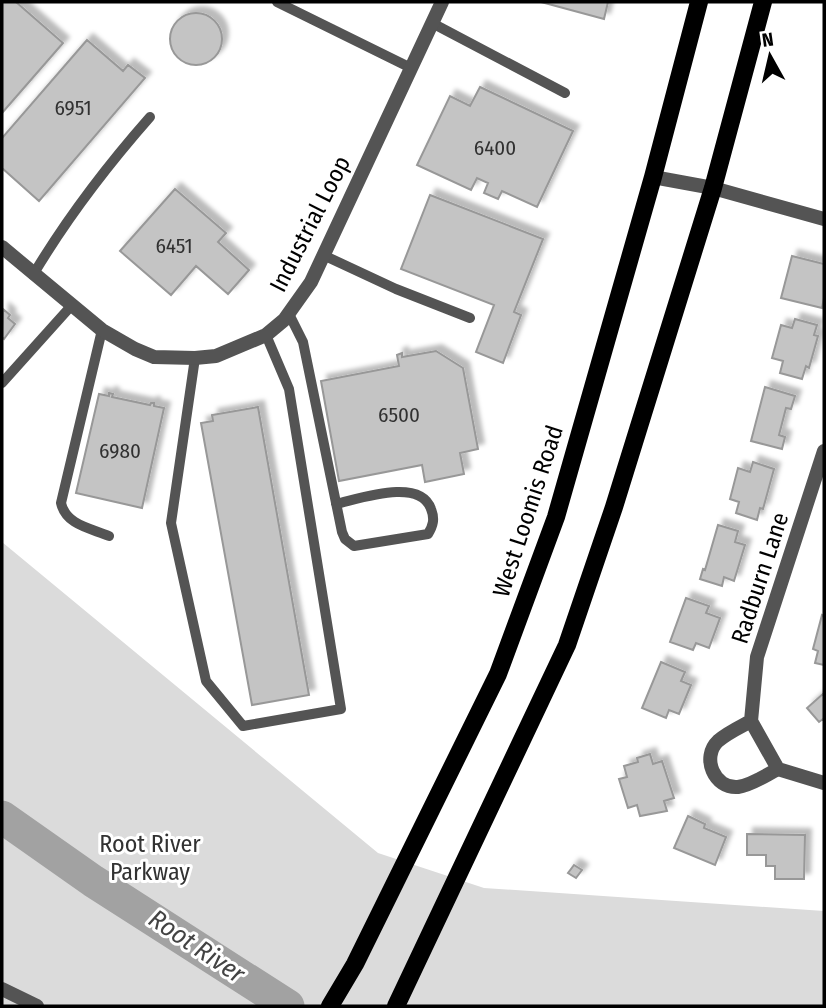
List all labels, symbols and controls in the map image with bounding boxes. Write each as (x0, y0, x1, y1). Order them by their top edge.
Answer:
north arrow (735, 21, 805, 91)
text: N (760, 27, 775, 52)
house number: 6951 (54, 95, 92, 121)
house number: 6400 (474, 135, 516, 161)
street label: Industrial Loop (264, 151, 356, 297)
house number: 6451 (155, 233, 193, 259)
house number: 6500 (378, 402, 420, 428)
street label: West Loomis Road (487, 422, 569, 600)
house number: 6980 (99, 438, 141, 464)
street label: Radburn Lane (726, 509, 794, 647)
park label: Root River Parkway (99, 830, 201, 886)
water label: Root River (143, 903, 251, 990)

